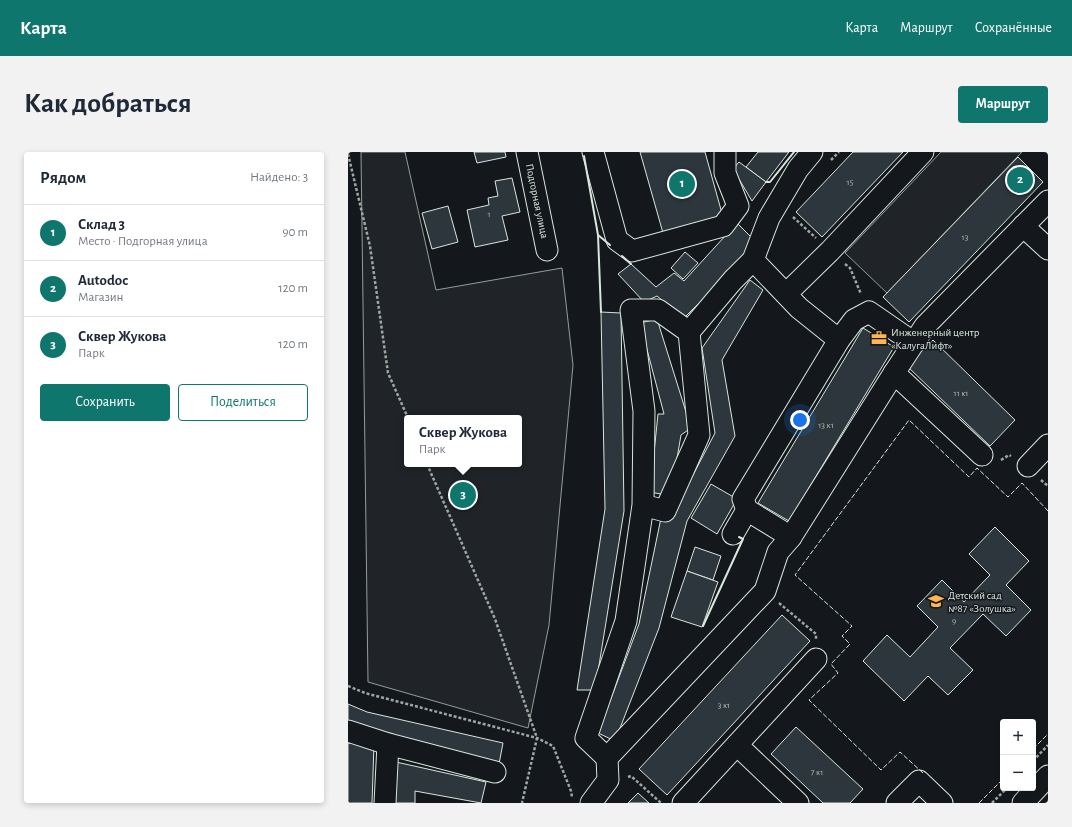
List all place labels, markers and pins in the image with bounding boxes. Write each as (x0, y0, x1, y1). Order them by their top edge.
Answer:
pin: 2 (1007, 165, 1033, 195)
pin: 1 (669, 169, 695, 199)
place label: Инженерный центр «КалугаЛифт» (891, 327, 980, 351)
office icon: Инженерный центр «КалугаЛифт» (870, 329, 888, 347)
pin: 3 (450, 480, 476, 510)
place label: Детский сад №87 «Золушка» (948, 590, 1016, 614)
school or university icon: Детский сад №87 «Золушка» (927, 592, 945, 610)

